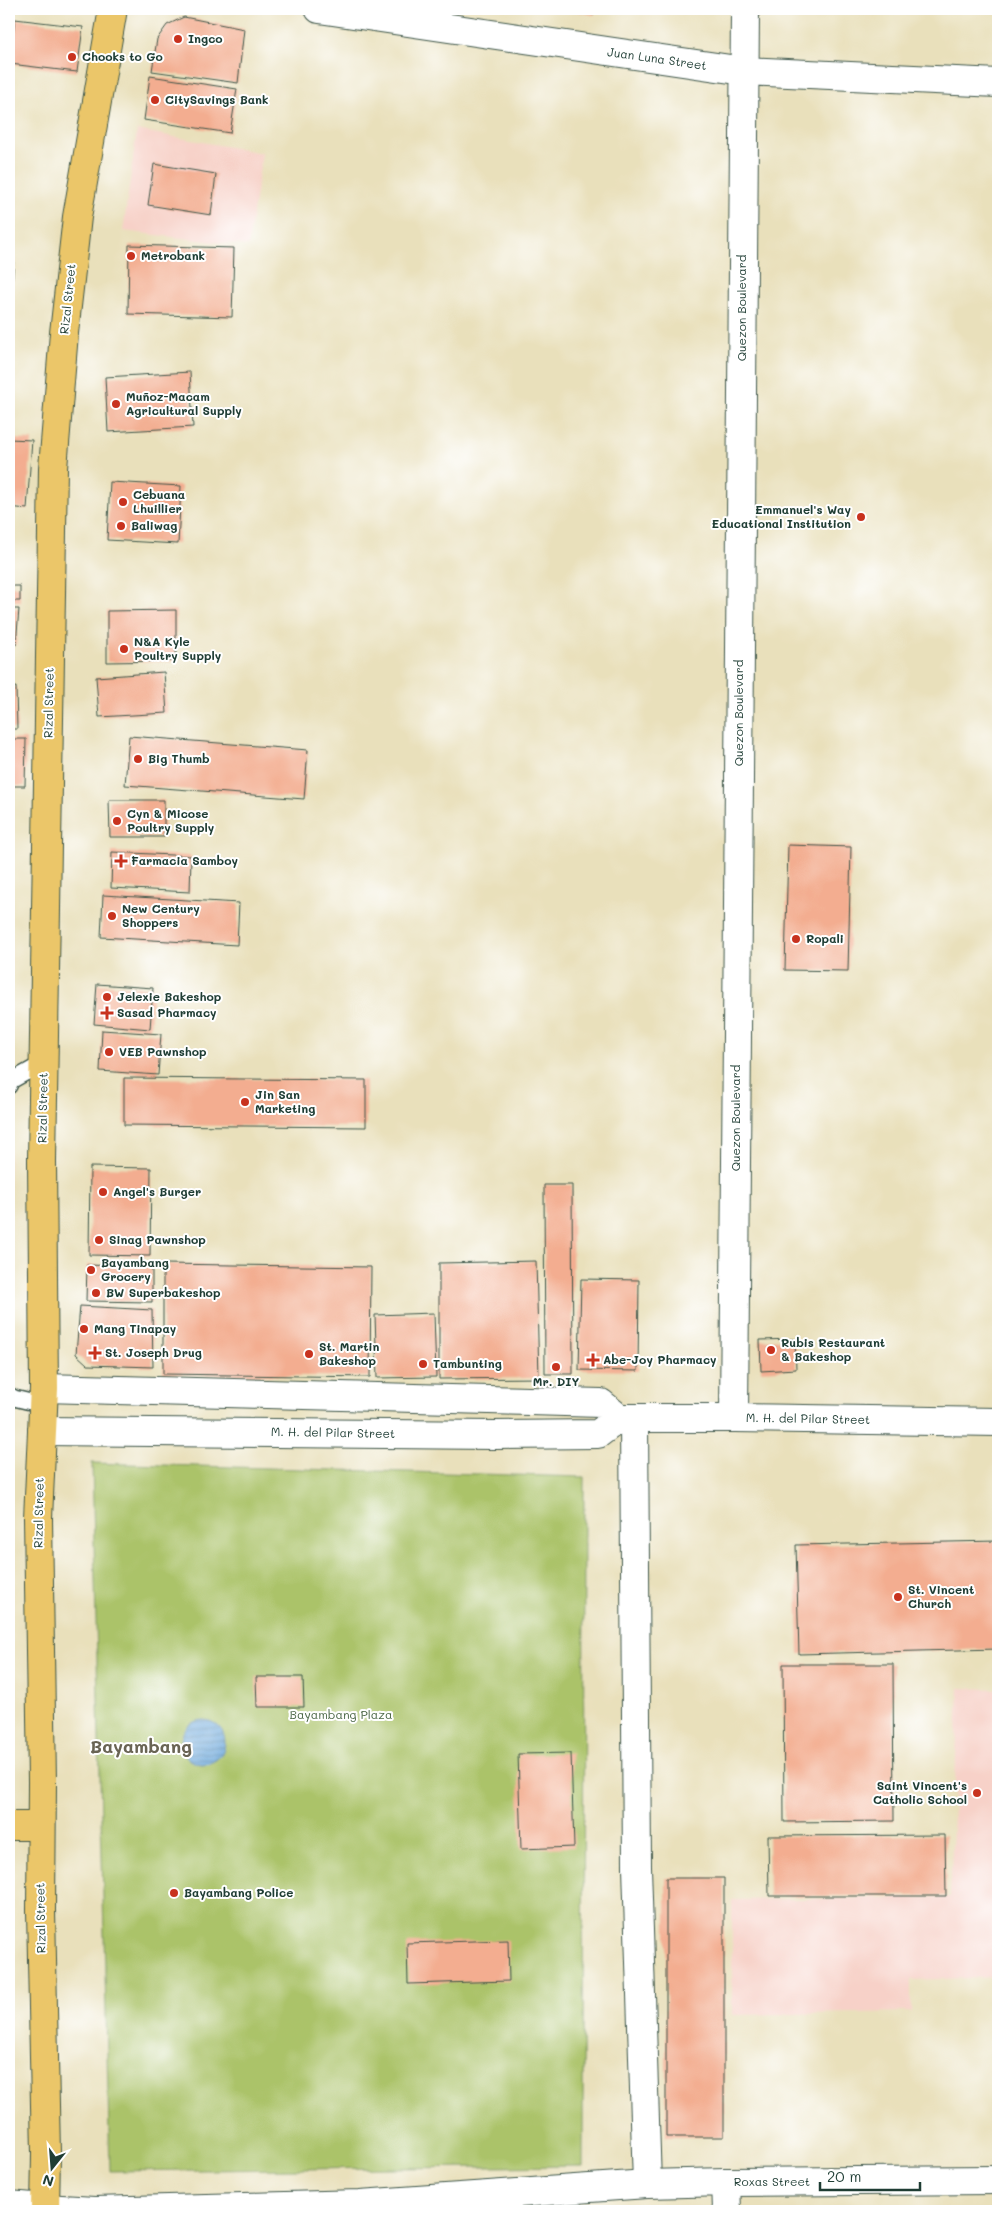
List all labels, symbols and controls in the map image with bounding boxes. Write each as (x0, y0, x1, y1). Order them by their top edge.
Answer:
place label: Ingco (188, 30, 223, 46)
marker: Ingco (172, 33, 184, 45)
street label: Juan Luna Street (606, 43, 708, 73)
place label: Chooks to Go (82, 48, 163, 64)
marker: Chooks to Go (66, 51, 78, 63)
place label: CitySavings Bank (165, 91, 268, 107)
marker: CitySavings Bank (149, 94, 161, 106)
place label: Metrobank (141, 247, 205, 263)
marker: Metrobank (125, 250, 137, 262)
street label: Quezon Boulevard (733, 254, 749, 361)
street label: Rizal Street (55, 263, 79, 335)
place label: Muñoz-Macam Agricultural Supply (126, 388, 242, 418)
marker: Muñoz-Macam Agricultural Supply (110, 398, 122, 410)
place label: Cebuana Lhuillier (133, 486, 185, 516)
marker: Cebuana Lhuillier (117, 496, 129, 508)
place label: Emmanuel's Way Educational Institution (712, 501, 851, 531)
marker: Emmanuel's Way Educational Institution (855, 511, 867, 523)
place label: Baliwag (131, 517, 178, 533)
marker: Baliwag (115, 520, 127, 532)
place label: N&A Kyle Poultry Supply (134, 633, 222, 663)
marker: N&A Kyle Poultry Supply (118, 643, 130, 655)
street label: Quezon Boulevard (730, 659, 746, 766)
street label: Rizal Street (39, 668, 57, 738)
place label: Big Thumb (148, 750, 210, 766)
marker: Big Thumb (132, 753, 144, 765)
place label: Cyn & Micose Poultry Supply (127, 805, 215, 835)
marker: Cyn & Micose Poultry Supply (111, 815, 123, 827)
place label: Farmacia Samboy (131, 852, 238, 868)
marker: Farmacia Samboy (115, 855, 127, 867)
place label: New Century Shoppers (122, 900, 200, 930)
marker: New Century Shoppers (106, 910, 118, 922)
place label: Ropali (806, 930, 844, 946)
marker: Ropali (790, 933, 802, 945)
place label: Jelexie Bakeshop (117, 988, 222, 1004)
marker: Jelexie Bakeshop (101, 991, 113, 1003)
place label: Sasad Pharmacy (117, 1004, 217, 1020)
marker: Sasad Pharmacy (101, 1007, 113, 1019)
place label: VEB Pawnshop (119, 1043, 207, 1059)
marker: VEB Pawnshop (103, 1046, 115, 1058)
street label: Quezon Boulevard (727, 1064, 743, 1171)
street label: Rizal Street (33, 1073, 51, 1143)
place label: Jin San Marketing (255, 1086, 315, 1116)
marker: Jin San Marketing (239, 1096, 251, 1108)
place label: Angel's Burger (113, 1183, 201, 1199)
marker: Angel's Burger (97, 1186, 109, 1198)
place label: Sinag Pawnshop (109, 1231, 206, 1247)
marker: Sinag Pawnshop (93, 1234, 105, 1246)
place label: Bayambang Grocery (101, 1254, 169, 1284)
marker: Bayambang Grocery (85, 1264, 97, 1276)
place label: BW Superbakeshop (106, 1284, 221, 1300)
marker: BW Superbakeshop (90, 1287, 102, 1299)
place label: Mang Tinapay (94, 1320, 177, 1336)
marker: Mang Tinapay (78, 1323, 90, 1335)
place label: Rubis Restaurant & Bakeshop (781, 1334, 885, 1364)
place label: St. Martin Bakeshop (319, 1338, 380, 1368)
place label: St. Joseph Drug (105, 1344, 202, 1360)
marker: Rubis Restaurant & Bakeshop (765, 1344, 777, 1356)
marker: St. Joseph Drug (89, 1347, 101, 1359)
marker: St. Martin Bakeshop (303, 1348, 315, 1360)
place label: Abe-Joy Pharmacy (603, 1351, 717, 1367)
marker: Abe-Joy Pharmacy (587, 1354, 599, 1366)
place label: Tambunting (433, 1355, 502, 1371)
marker: Tambunting (417, 1358, 429, 1370)
marker: Mr. DIY (550, 1361, 562, 1373)
place label: Mr. DIY (533, 1373, 579, 1389)
street label: M. H. del Pilar Street (746, 1409, 870, 1427)
street label: M. H. del Pilar Street (271, 1423, 395, 1441)
street label: Rizal Street (29, 1478, 47, 1548)
place label: St. Vincent Church (908, 1581, 974, 1611)
marker: St. Vincent Church (892, 1591, 904, 1603)
park label: Bayambang Plaza (290, 1706, 392, 1722)
district label: Bayambang (90, 1734, 192, 1758)
place label: Saint Vincent's Catholic School (873, 1777, 967, 1807)
marker: Saint Vincent's Catholic School (971, 1787, 983, 1799)
street label: Rizal Street (31, 1883, 49, 1953)
place label: Bayambang Police (184, 1884, 293, 1900)
marker: Bayambang Police (168, 1887, 180, 1899)
north arrow (28, 2142, 78, 2192)
scale bar (820, 2160, 920, 2192)
text: 20 m (827, 2166, 861, 2186)
text: N (40, 2170, 56, 2192)
street label: Roxas Street (734, 2173, 810, 2189)

